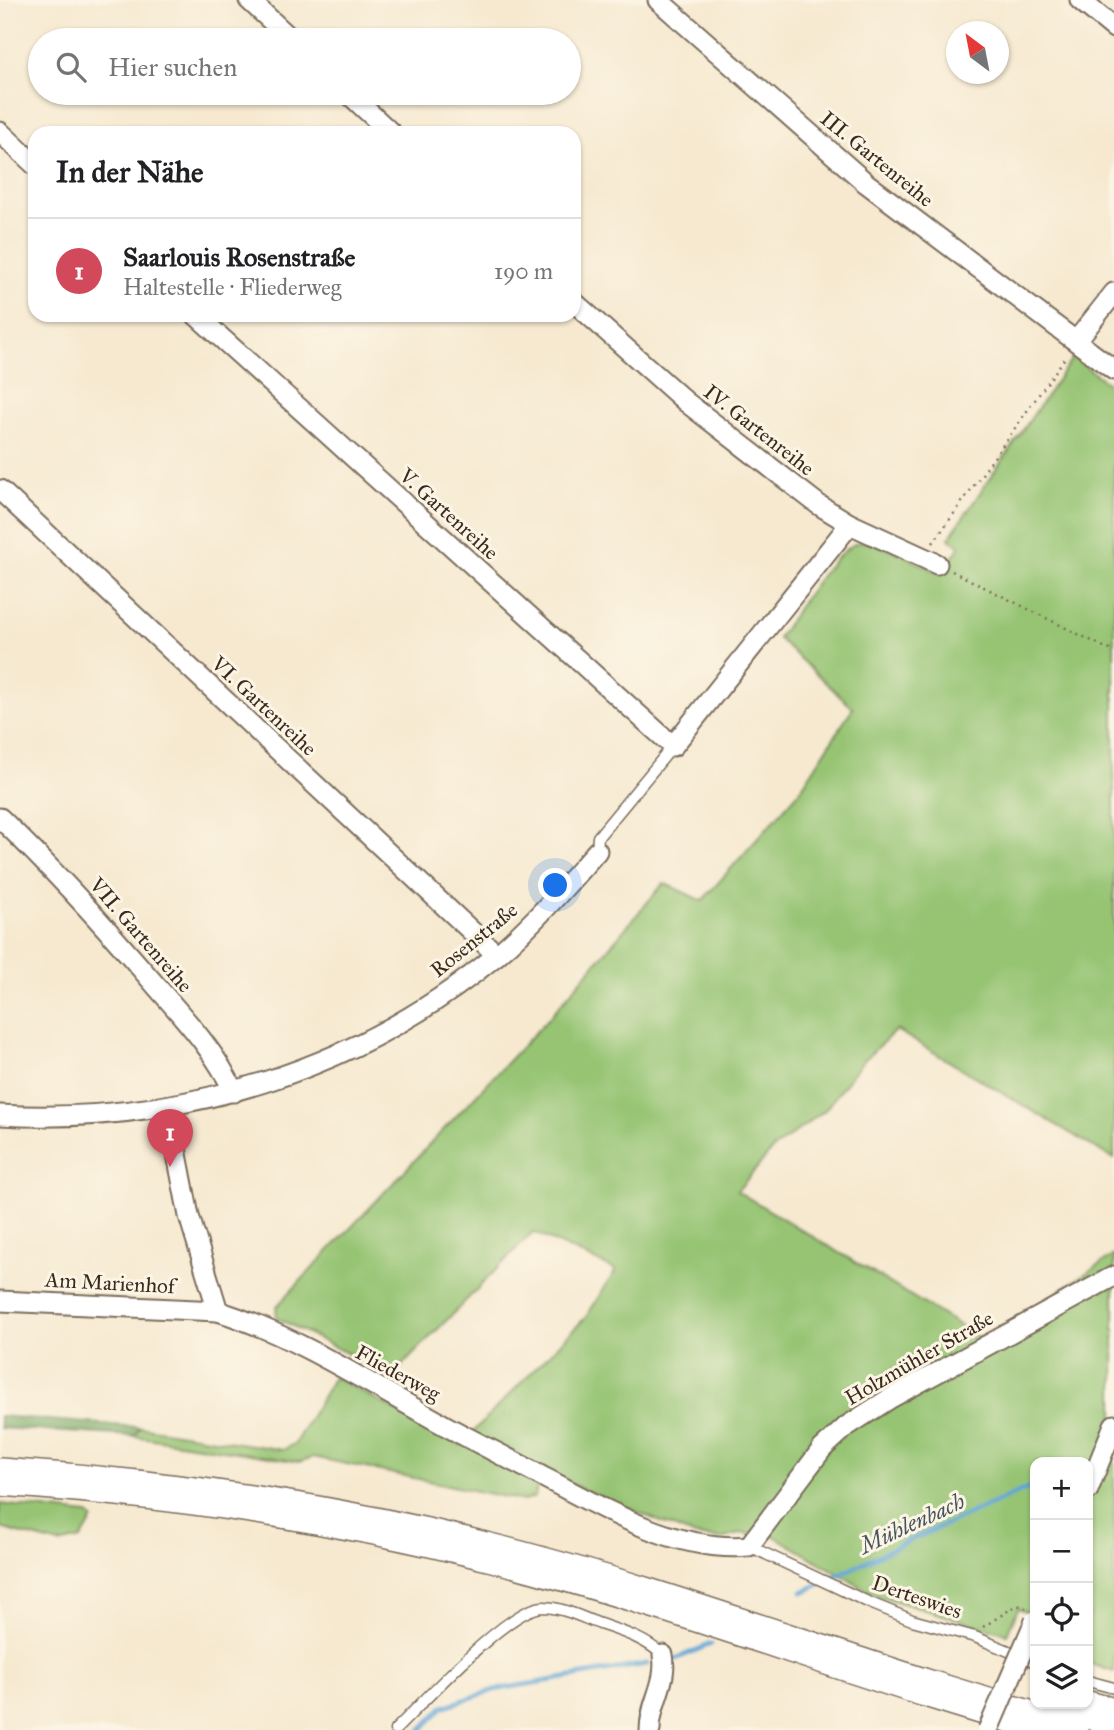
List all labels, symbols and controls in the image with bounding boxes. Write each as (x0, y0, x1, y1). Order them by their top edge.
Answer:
north arrow (946, 21, 1009, 84)
search box (28, 28, 581, 105)
icon: search (52, 48, 90, 86)
text: Hier suchen (108, 51, 237, 83)
street label: III. Gartenreihe (815, 105, 939, 213)
text: In der Nähe (56, 154, 204, 190)
text: Saarlouis Rosenstraße (123, 241, 355, 273)
text: 1 (74, 257, 84, 285)
text: 190 m (494, 257, 553, 285)
text: Haltestelle · Fliederweg (123, 273, 342, 301)
street label: IV. Gartenreihe (698, 379, 820, 481)
street label: V. Gartenreihe (393, 462, 504, 565)
street label: VI. Gartenreihe (205, 650, 322, 762)
your location (538, 868, 572, 902)
street label: VII. Gartenreihe (83, 871, 198, 998)
street label: Rosenstraße (425, 897, 523, 983)
pin: 1 (147, 1109, 193, 1167)
street label: Am Marienhof (43, 1267, 178, 1300)
street label: Holzmühler Straße (840, 1305, 998, 1411)
street label: Fliederweg (351, 1339, 445, 1407)
map controls (1030, 1457, 1093, 1709)
button: + (1030, 1457, 1093, 1520)
water label: Mühlenbach (853, 1487, 969, 1560)
button: − (1030, 1520, 1093, 1583)
street label: Derteswies (869, 1570, 965, 1624)
button: locate (1030, 1583, 1093, 1646)
button: layers (1030, 1646, 1093, 1709)

